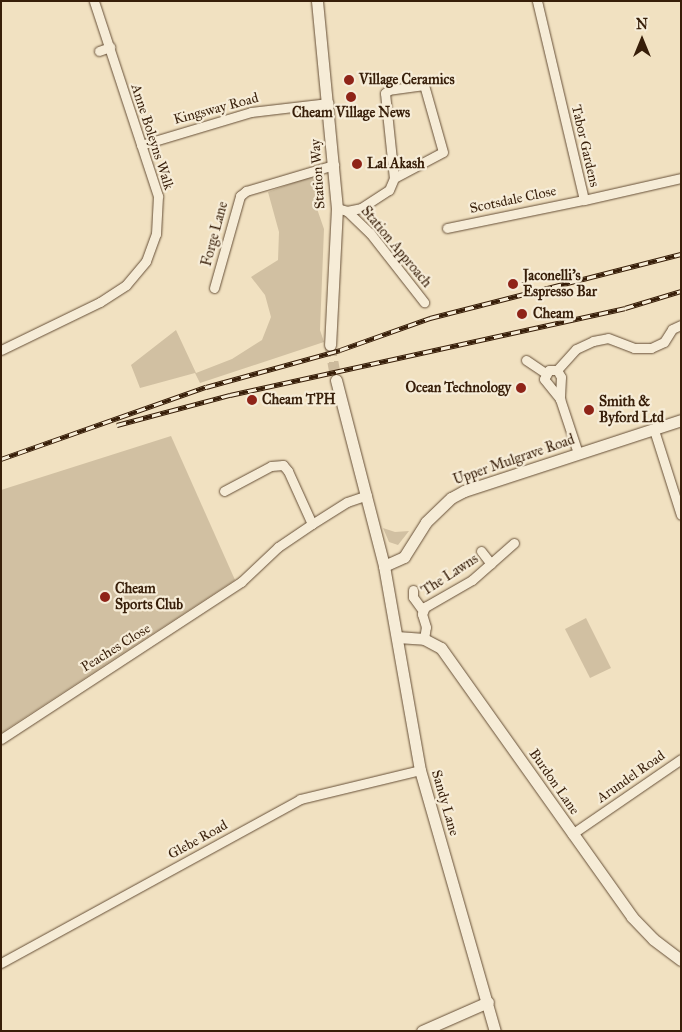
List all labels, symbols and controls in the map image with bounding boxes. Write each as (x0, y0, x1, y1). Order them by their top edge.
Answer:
north arrow (617, 15, 667, 65)
text: N (636, 16, 648, 33)
place label: Village Ceramics (359, 72, 455, 88)
marker: Village Ceramics (343, 74, 355, 86)
street label: Anne Boleyns Walk (127, 82, 177, 192)
street label: Kingsway Road (172, 90, 260, 128)
marker: Cheam Village News (345, 91, 357, 103)
street label: Tabor Gardens (567, 103, 603, 189)
place label: Cheam Village News (292, 105, 410, 121)
street label: Station Way (307, 138, 329, 210)
place label: Lal Akash (367, 156, 425, 172)
marker: Lal Akash (351, 158, 363, 170)
street label: Scotsdale Close (468, 183, 558, 217)
street label: Forge Lane (198, 200, 232, 268)
street label: Station Approach (357, 203, 435, 291)
place label: Jaconelli's Espresso Bar (523, 268, 597, 300)
marker: Jaconelli's Espresso Bar (507, 278, 519, 290)
place label: Cheam (533, 306, 574, 322)
marker: Cheam (515, 307, 529, 321)
place label: Ocean Technology (405, 380, 511, 396)
marker: Ocean Technology (515, 382, 527, 394)
place label: Cheam TPH (262, 392, 336, 408)
marker: Cheam TPH (246, 394, 258, 406)
place label: Smith & Byford Ltd (599, 394, 664, 427)
marker: Smith & Byford Ltd (583, 404, 595, 416)
street label: Upper Mulgrave Road (451, 431, 577, 489)
street label: The Lawns (419, 550, 481, 600)
place label: Cheam Sports Club (115, 581, 183, 614)
marker: Cheam Sports Club (99, 591, 111, 603)
street label: Peaches Close (78, 620, 154, 676)
street label: Burdon Lane (525, 746, 583, 818)
street label: Arundel Road (594, 747, 668, 807)
street label: Sandy Lane (428, 768, 462, 838)
street label: Glebe Road (165, 817, 231, 863)

